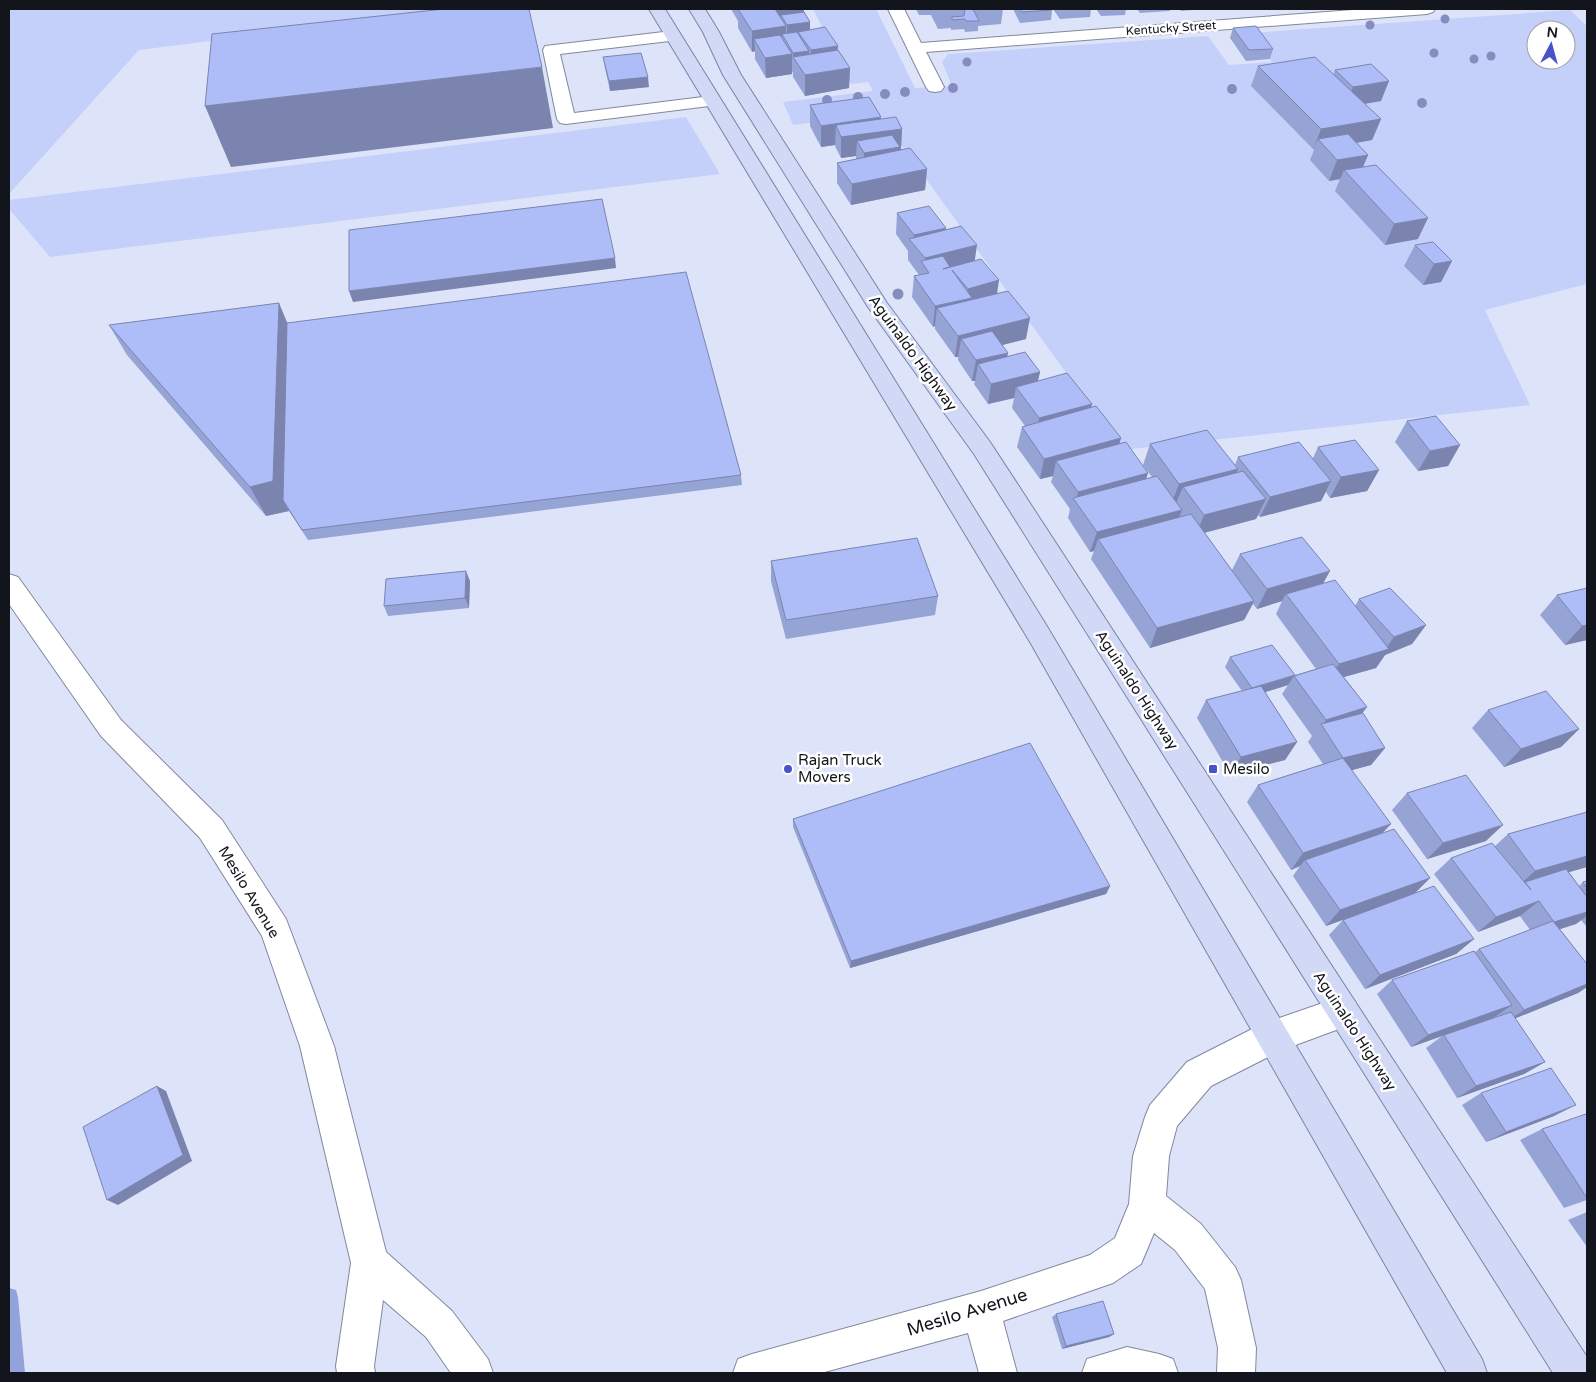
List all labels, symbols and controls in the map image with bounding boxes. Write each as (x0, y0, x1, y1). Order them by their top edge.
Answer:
street label: Kentucky Street (1125, 18, 1217, 38)
north arrow (1526, 20, 1576, 70)
text: N (1546, 24, 1559, 42)
street label: Aguinaldo Highway (865, 292, 961, 414)
street label: Aguinaldo Highway (1092, 627, 1182, 753)
place label: Rajan Truck Movers (798, 751, 882, 786)
place label: Mesilo (1223, 760, 1270, 778)
marker: Rajan Truck Movers (782, 763, 794, 775)
marker: Mesilo (1207, 763, 1219, 775)
street label: Mesilo Avenue (214, 843, 284, 941)
street label: Aguinaldo Highway (1310, 968, 1400, 1094)
street label: Mesilo Avenue (904, 1283, 1030, 1341)

